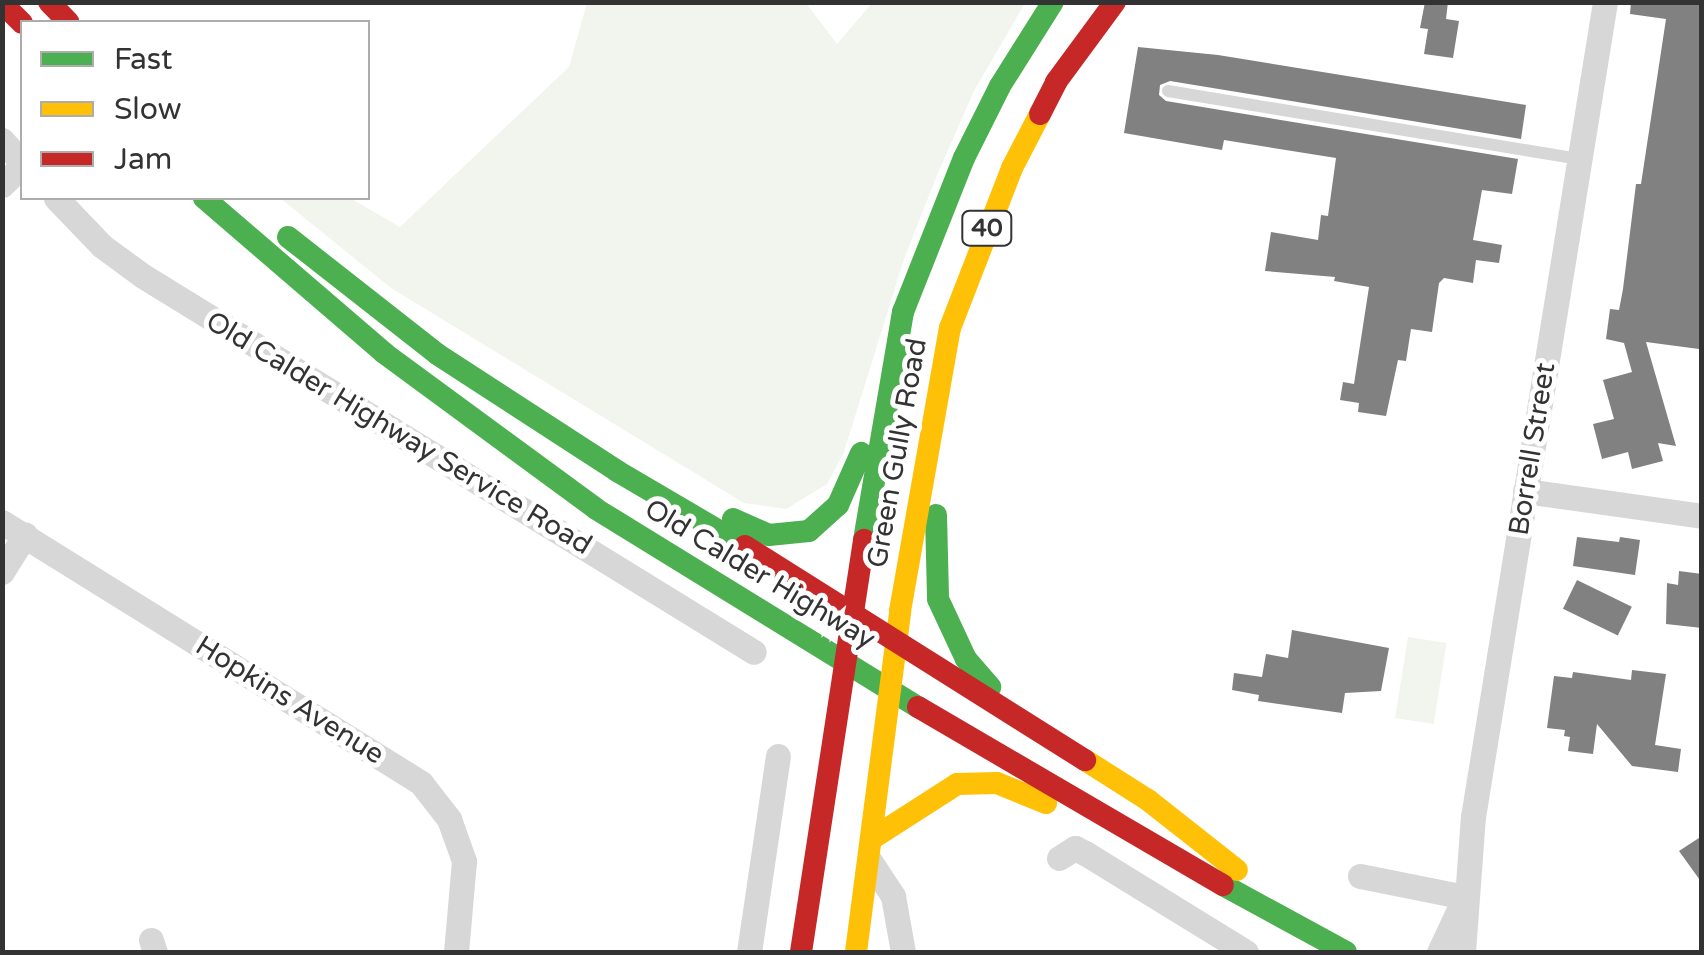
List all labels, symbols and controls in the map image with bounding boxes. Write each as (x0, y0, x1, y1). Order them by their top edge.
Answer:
legend (20, 20, 370, 200)
text: Fast (114, 41, 173, 78)
text: Slow (114, 91, 182, 128)
text: Jam (114, 141, 172, 178)
road number: 40 (960, 208, 1014, 248)
street label: Old Calder Highway Service Road (200, 304, 598, 562)
street label: Green Gully Road (860, 336, 934, 570)
street label: Borrell Street (1502, 360, 1562, 538)
street label: Old Calder Highway (639, 492, 881, 656)
street label: Hopkins Avenue (190, 629, 390, 771)

